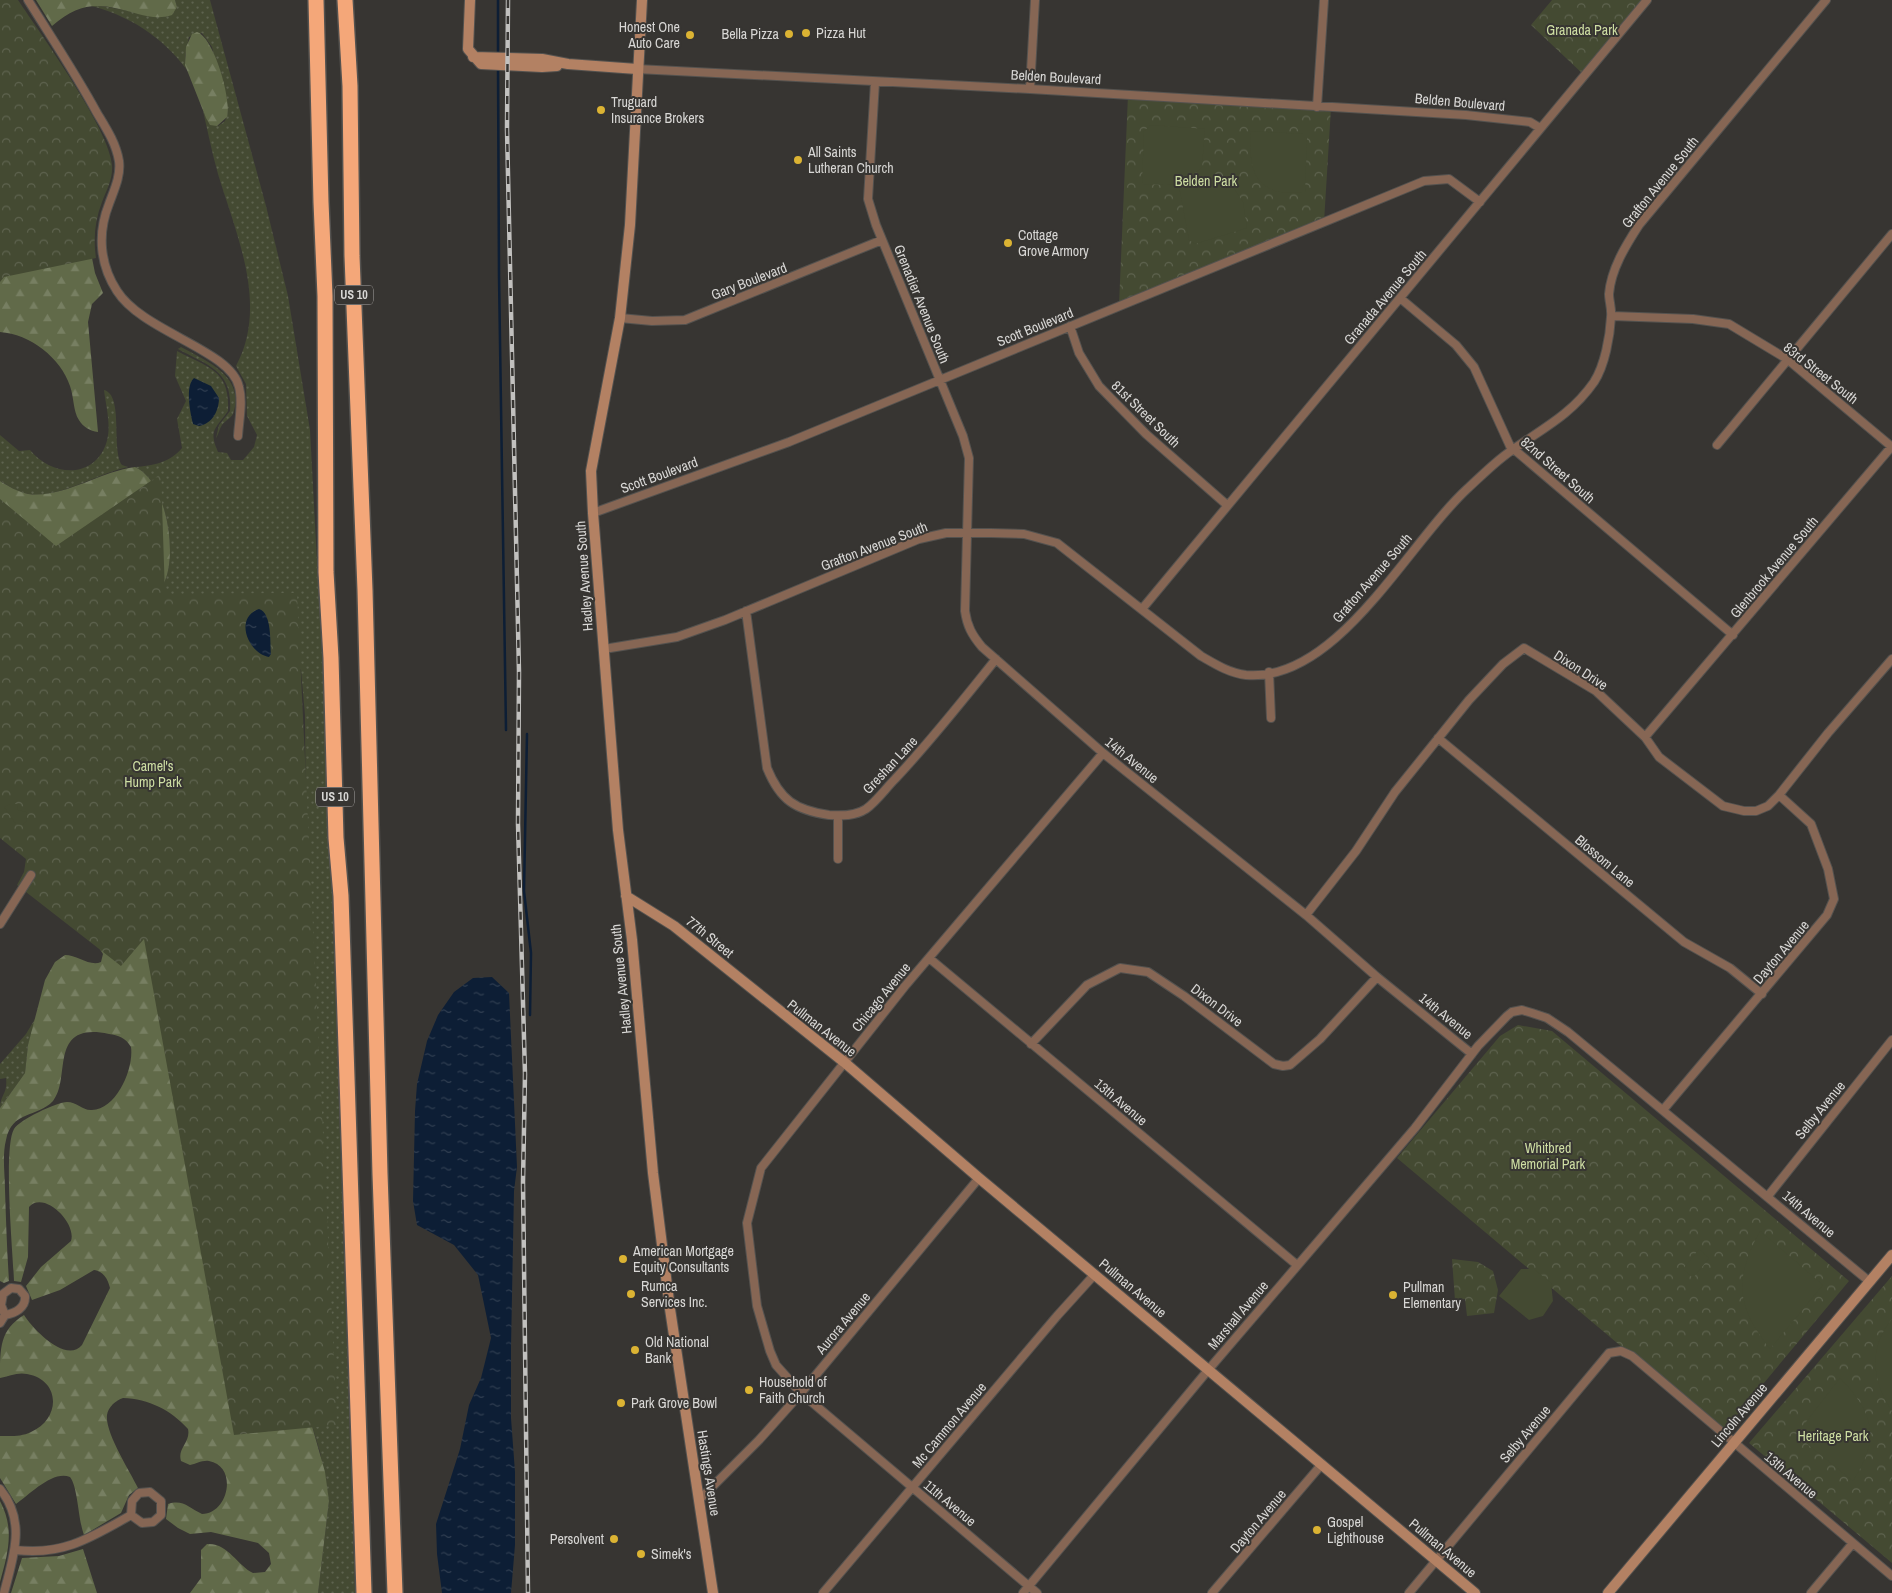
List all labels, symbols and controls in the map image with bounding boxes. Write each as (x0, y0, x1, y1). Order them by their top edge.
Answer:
place label: Honest One Auto Care (619, 18, 680, 52)
park label: Granada Park (1546, 21, 1618, 39)
place label: Pizza Hut (816, 24, 866, 42)
place label: Bella Pizza (722, 25, 780, 43)
marker: Pizza Hut (800, 27, 812, 39)
marker: Bella Pizza (783, 28, 795, 40)
marker: Honest One Auto Care (684, 29, 696, 41)
street label: Belden Boulevard (1010, 66, 1102, 88)
street label: Belden Boulevard (1414, 89, 1506, 115)
place label: Truguard Insurance Brokers (611, 93, 704, 127)
marker: Truguard Insurance Brokers (595, 104, 607, 116)
street label: Grafton Avenue South (1618, 133, 1702, 231)
place label: All Saints Lutheran Church (807, 143, 894, 177)
marker: All Saints Lutheran Church (792, 154, 804, 166)
park label: Belden Park (1175, 172, 1238, 190)
place label: Cottage Grove Armory (1018, 226, 1089, 260)
marker: Cottage Grove Armory (1002, 237, 1014, 249)
street label: Grenadier Avenue South (890, 242, 954, 366)
street label: Granada Avenue South (1340, 246, 1430, 348)
street label: Gary Boulevard (709, 258, 789, 304)
road number: US 10 (335, 286, 373, 304)
street label: Scott Boulevard (994, 303, 1076, 351)
street label: 83rd Street South (1780, 338, 1862, 408)
street label: 81st Street South (1108, 377, 1184, 451)
street label: 82nd Street South (1517, 433, 1599, 507)
street label: Scott Boulevard (618, 453, 700, 497)
street label: Glenbrook Avenue South (1726, 512, 1822, 622)
street label: Grafton Avenue South (818, 517, 930, 575)
street label: Hadley Avenue South (571, 520, 597, 632)
street label: Grafton Avenue South (1328, 530, 1416, 626)
street label: Dixon Drive (1551, 646, 1611, 694)
street label: Greshan Lane (859, 732, 921, 798)
street label: 14th Avenue (1102, 733, 1162, 787)
park label: Camel's Hump Park (124, 757, 182, 791)
road number: US 10 (316, 788, 354, 806)
street label: Blossom Lane (1571, 831, 1639, 891)
street label: 77th Street (683, 912, 737, 962)
street label: Dayton Avenue (1749, 916, 1813, 988)
street label: Hadley Avenue South (606, 923, 636, 1035)
street label: Chicago Avenue (848, 959, 914, 1035)
street label: Dixon Drive (1187, 980, 1247, 1030)
street label: 14th Avenue (1416, 989, 1476, 1043)
street label: Pullman Avenue (784, 995, 860, 1061)
street label: 13th Avenue (1091, 1075, 1151, 1129)
street label: Selby Avenue (1791, 1077, 1849, 1143)
park label: Whitbred Memorial Park (1511, 1139, 1586, 1173)
street label: 14th Avenue (1779, 1187, 1839, 1241)
place label: American Mortgage Equity Consultants (632, 1242, 734, 1276)
marker: American Mortgage Equity Consultants (617, 1253, 629, 1265)
street label: Pullman Avenue (1096, 1255, 1170, 1321)
place label: Rumca Services Inc. (641, 1277, 707, 1311)
street label: Marshall Avenue (1204, 1277, 1272, 1353)
place label: Pullman Elementary (1403, 1278, 1461, 1312)
marker: Rumca Services Inc. (625, 1288, 637, 1300)
street label: Aurora Avenue (811, 1288, 874, 1359)
marker: Pullman Elementary (1387, 1289, 1399, 1301)
place label: Old National Bank (645, 1333, 709, 1367)
marker: Old National Bank (629, 1344, 641, 1356)
place label: Household of Faith Church (759, 1373, 827, 1407)
street label: Mc Cammon Avenue (908, 1378, 990, 1472)
street label: Lincoln Avenue (1707, 1379, 1771, 1451)
marker: Household of Faith Church (743, 1384, 755, 1396)
place label: Park Grove Bowl (631, 1394, 717, 1412)
marker: Park Grove Bowl (615, 1397, 627, 1409)
street label: Selby Avenue (1496, 1401, 1554, 1467)
park label: Heritage Park (1798, 1427, 1869, 1445)
street label: Hastings Avenue (693, 1429, 725, 1517)
street label: 13th Avenue (1761, 1448, 1821, 1502)
street label: 11th Avenue (920, 1476, 980, 1530)
street label: Dayton Avenue (1226, 1485, 1290, 1557)
place label: Gospel Lighthouse (1327, 1513, 1384, 1547)
street label: Pullman Avenue (1406, 1515, 1480, 1581)
marker: Gospel Lighthouse (1311, 1524, 1323, 1536)
place label: Persolvent (550, 1530, 604, 1548)
marker: Persolvent (608, 1533, 620, 1545)
place label: Simek's (651, 1545, 692, 1563)
marker: Simek's (635, 1548, 647, 1560)

